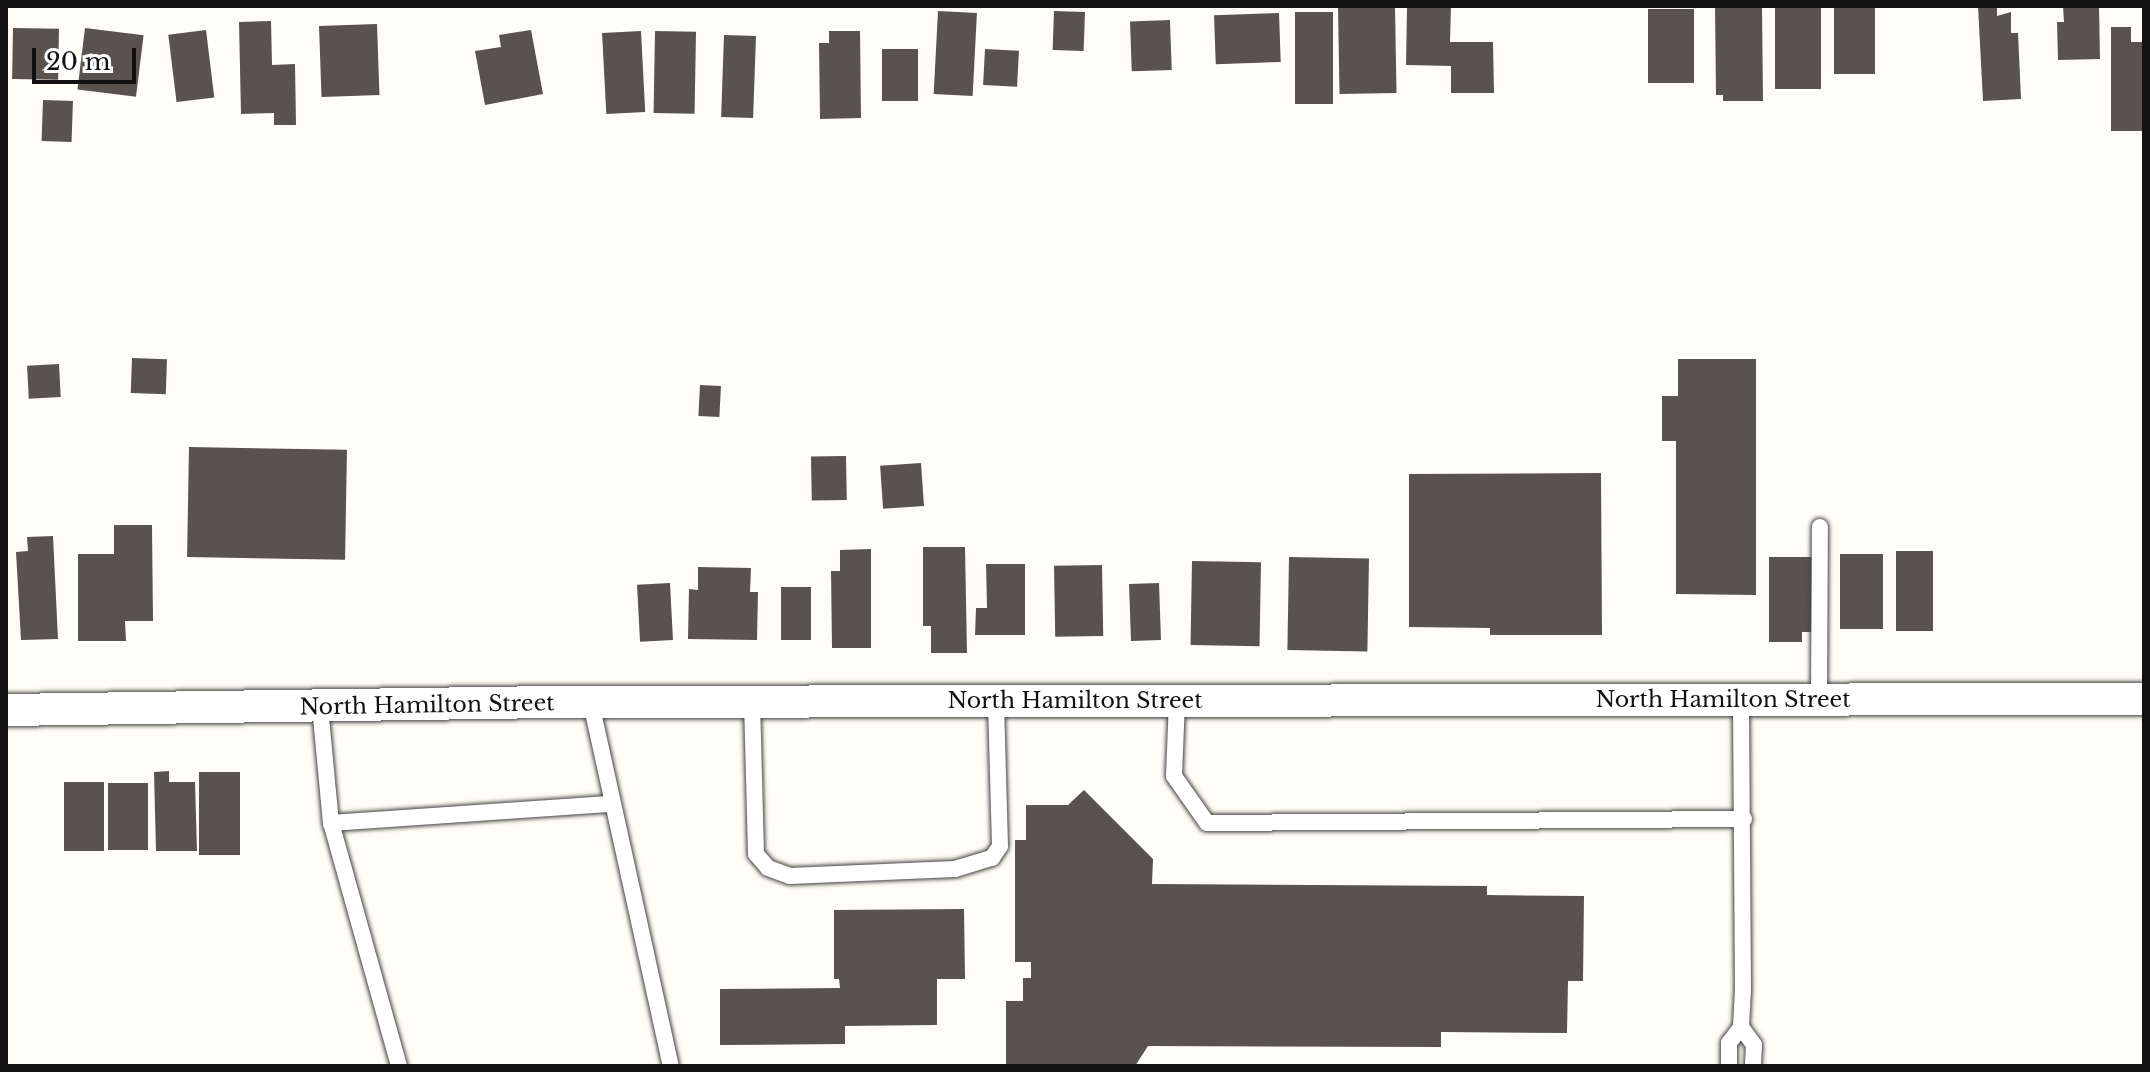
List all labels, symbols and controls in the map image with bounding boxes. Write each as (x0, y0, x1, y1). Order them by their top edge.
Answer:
scale bar (36, 32, 140, 82)
text: 20 m (46, 47, 111, 76)
street label: North Hamilton Street (1596, 687, 1850, 713)
street label: North Hamilton Street (948, 688, 1202, 714)
street label: North Hamilton Street (299, 690, 555, 720)

